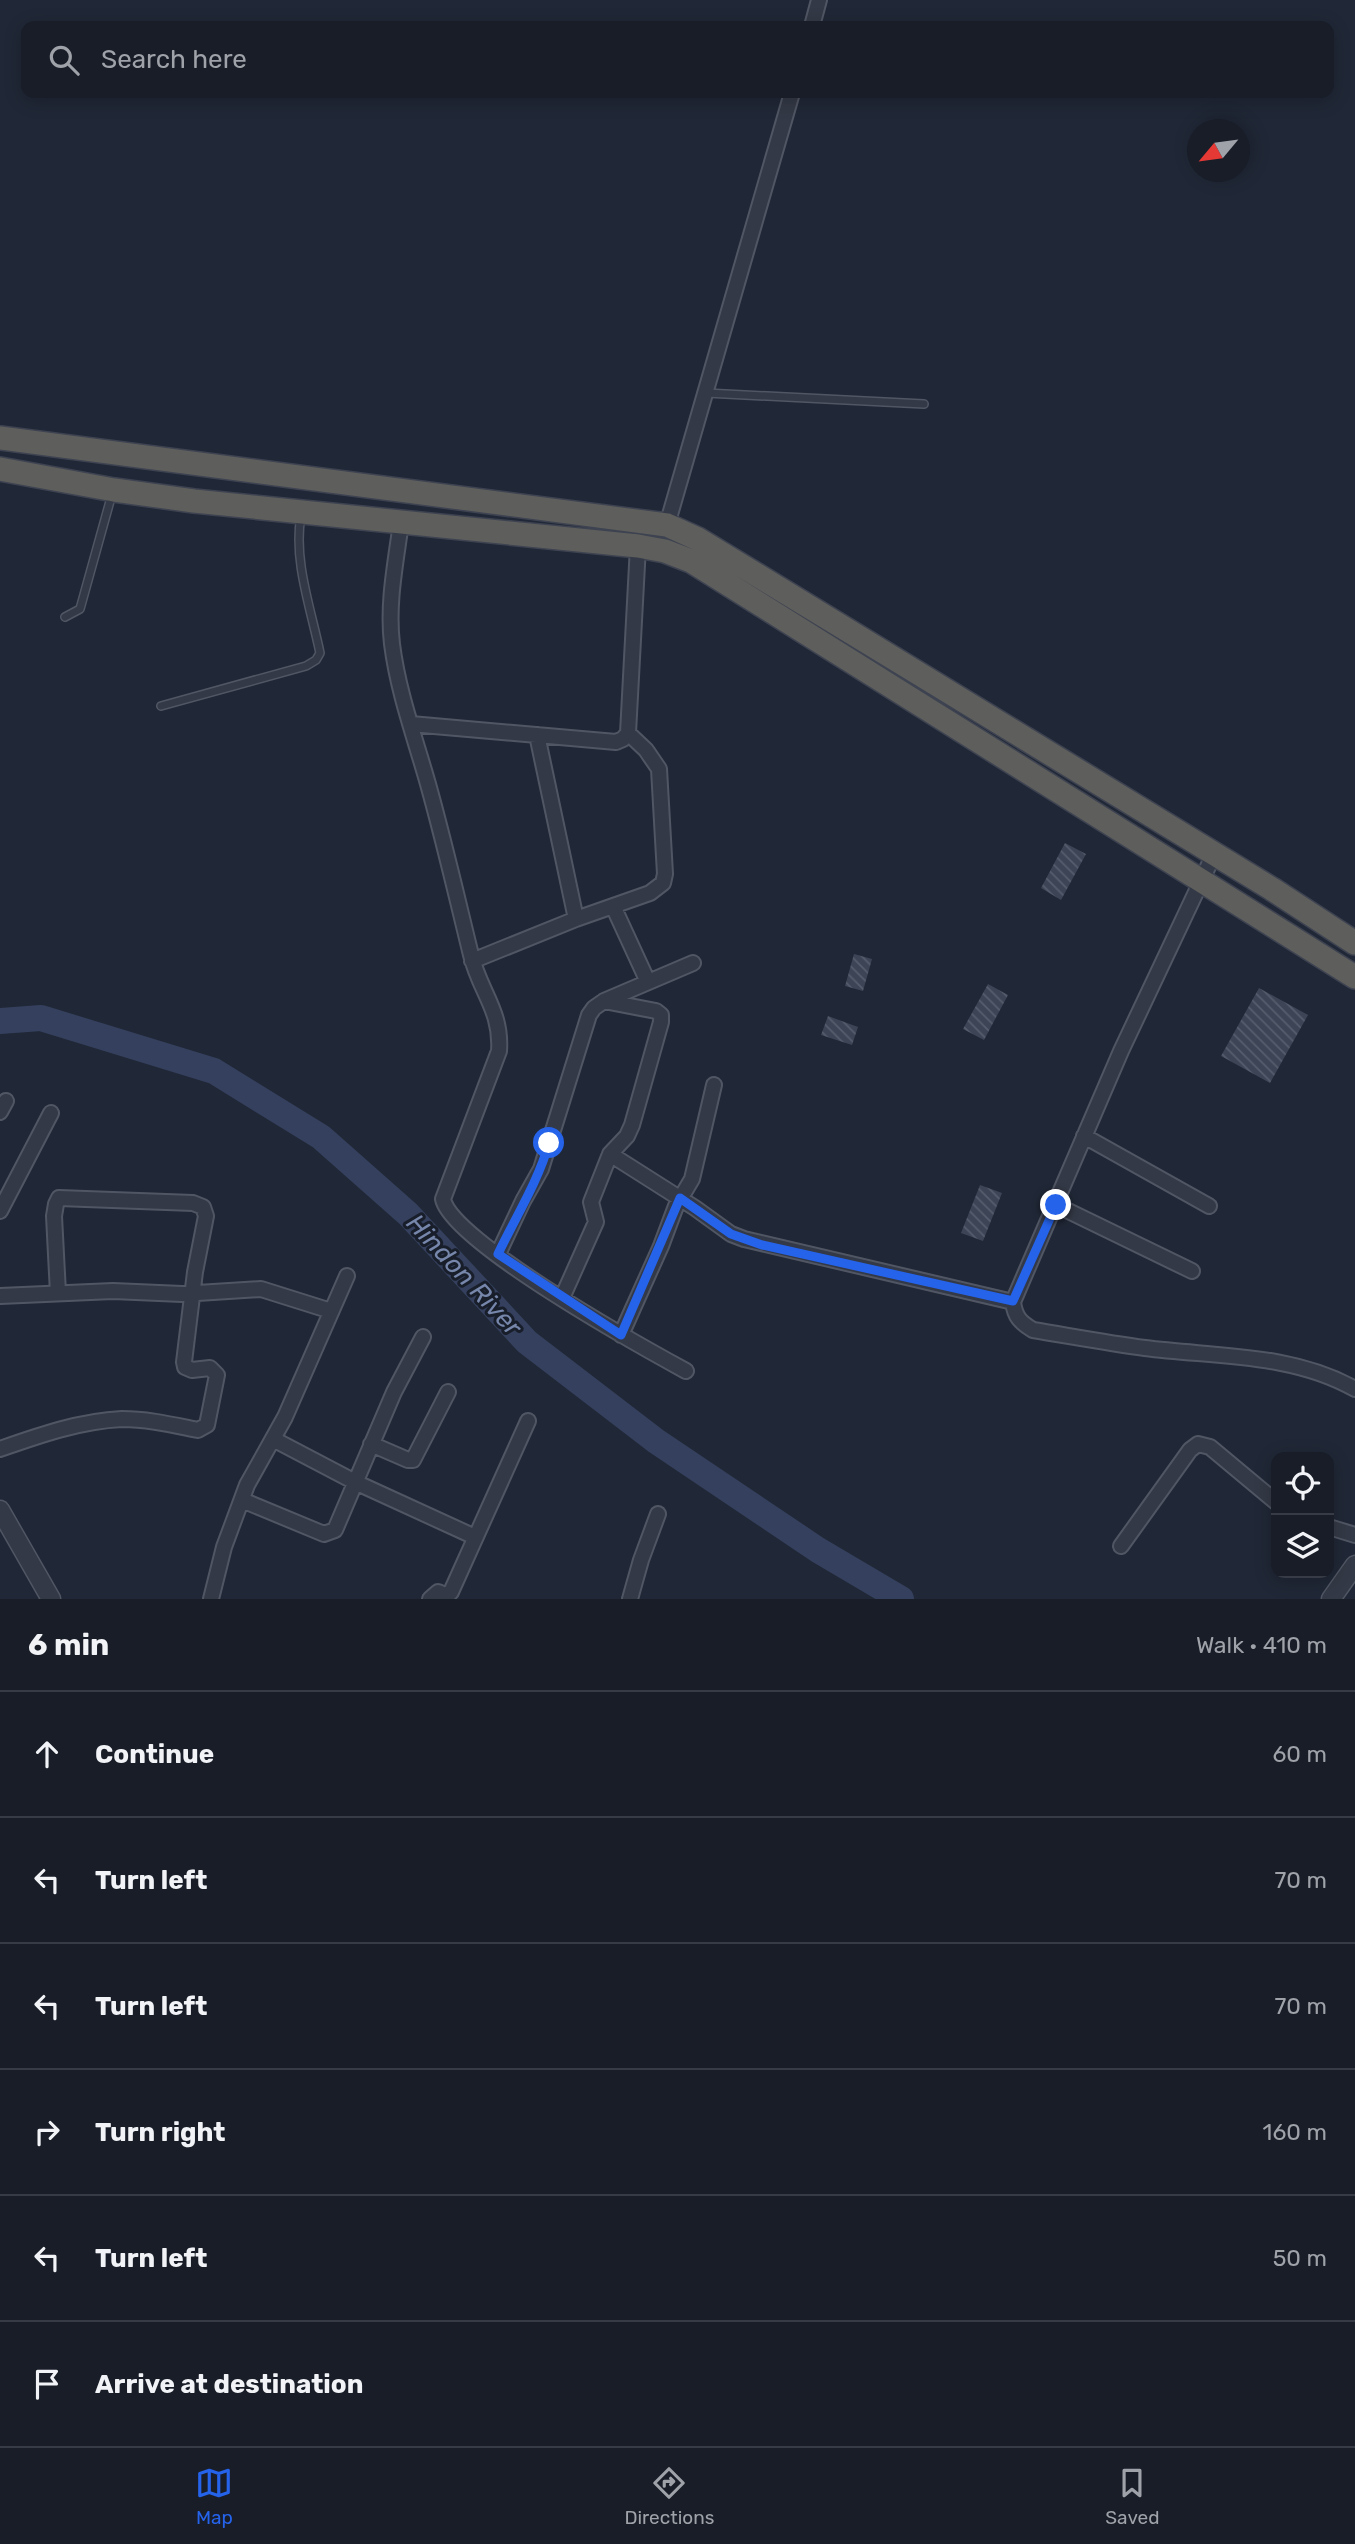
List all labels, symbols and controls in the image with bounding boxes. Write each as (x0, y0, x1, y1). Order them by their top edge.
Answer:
search box (21, 21, 1334, 98)
icon: search (45, 41, 83, 79)
text: Search here (101, 44, 247, 75)
north arrow (1187, 119, 1250, 182)
route start (533, 1127, 564, 1158)
route end (1040, 1189, 1071, 1220)
water label: Hindon River (400, 1208, 529, 1343)
map controls (1271, 1452, 1334, 1578)
button: locate (1271, 1452, 1334, 1515)
button: layers (1271, 1515, 1334, 1578)
text: 6 min (28, 1627, 109, 1663)
text: Walk · 410 m (1196, 1631, 1327, 1659)
icon: ahead (28, 1735, 66, 1773)
text: Continue (95, 1739, 214, 1770)
text: 60 m (1272, 1740, 1327, 1768)
icon: left (28, 1861, 66, 1899)
text: Turn left (95, 1865, 207, 1896)
text: 70 m (1275, 1866, 1327, 1894)
icon: left (28, 1987, 66, 2025)
text: Turn left (95, 1991, 207, 2022)
text: 70 m (1275, 1992, 1327, 2020)
icon: right (28, 2113, 66, 2151)
text: Turn right (95, 2117, 225, 2148)
text: 160 m (1263, 2118, 1327, 2146)
icon: left (28, 2239, 66, 2277)
text: Turn left (95, 2243, 207, 2274)
text: 50 m (1273, 2244, 1327, 2272)
icon: arrive (28, 2365, 66, 2403)
text: Arrive at destination (95, 2369, 363, 2400)
tab: Map (195, 2464, 233, 2529)
tab: Directions (624, 2464, 714, 2529)
tab: Saved (1105, 2464, 1160, 2529)

